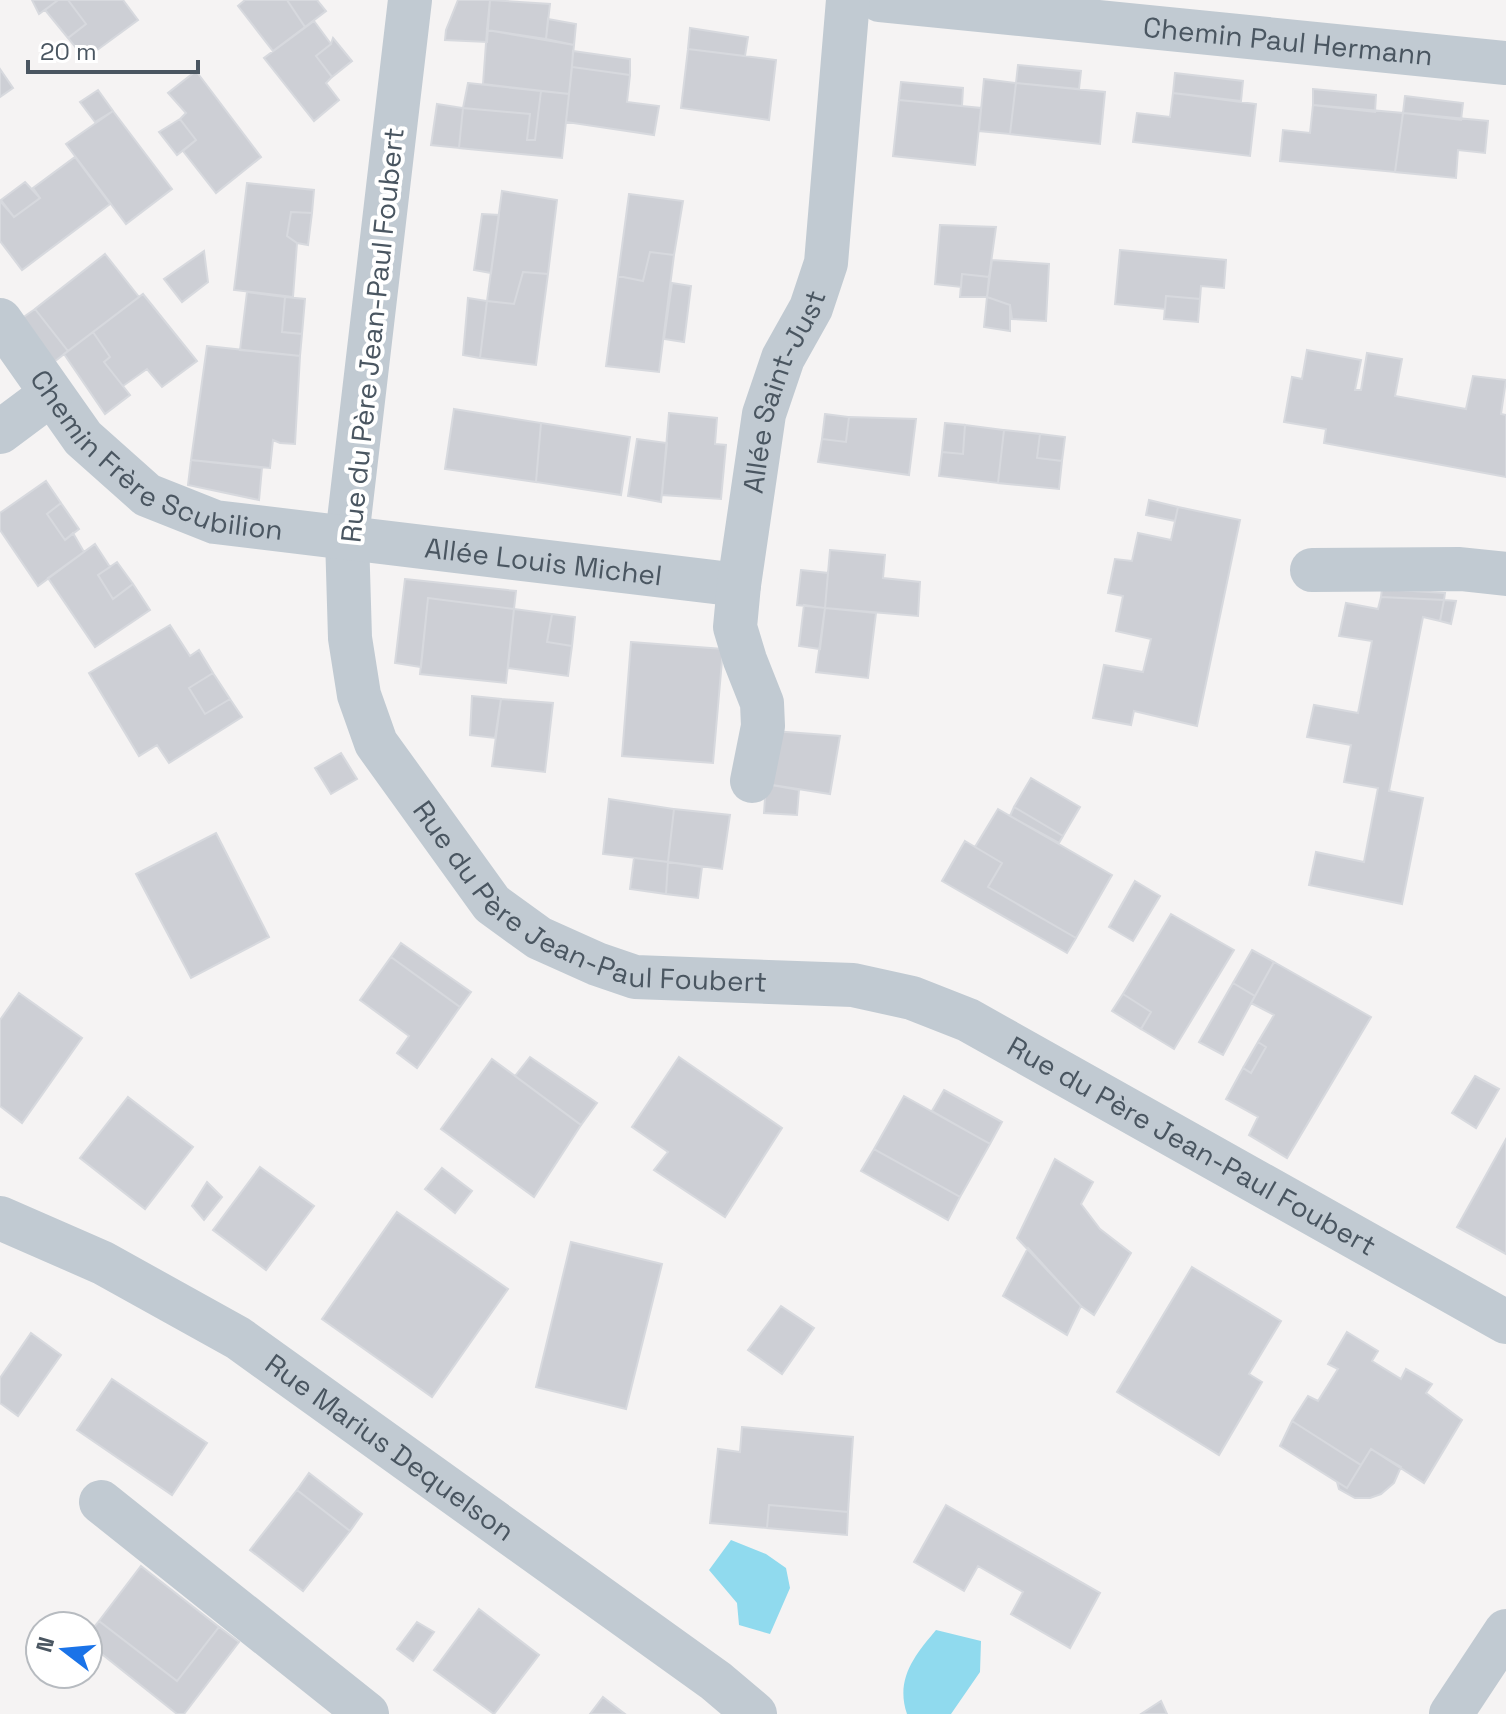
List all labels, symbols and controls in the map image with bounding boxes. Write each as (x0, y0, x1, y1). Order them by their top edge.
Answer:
street label: Chemin Paul Hermann (1142, 9, 1434, 74)
scale bar (28, 24, 198, 74)
text: 20 m (40, 36, 97, 67)
street label: Rue du Père Jean-Paul Foubert (332, 126, 412, 544)
street label: Allée Saint-Just (735, 285, 834, 496)
street label: Chemin Frère Scubilion (22, 362, 285, 548)
street label: Allée Louis Michel (423, 529, 664, 594)
street label: Rue du Père Jean-Paul Foubert (405, 793, 768, 1000)
street label: Rue du Père Jean-Paul Foubert (1001, 1028, 1383, 1263)
street label: Rue Marius Dequelson (258, 1345, 522, 1549)
north arrow (24, 1610, 104, 1690)
text: N (29, 1634, 60, 1655)

